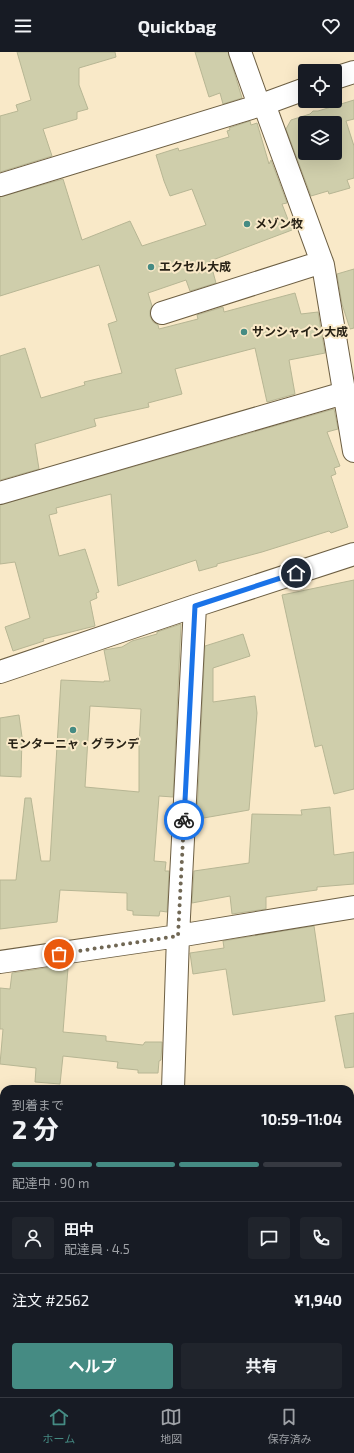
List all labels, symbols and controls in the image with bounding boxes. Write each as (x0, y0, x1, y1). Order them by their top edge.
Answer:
icon: menu (12, 15, 34, 37)
text: Quickbag (138, 15, 216, 37)
icon: heart (320, 15, 342, 37)
map controls (298, 64, 342, 160)
button: locate (298, 64, 342, 108)
button: layers (298, 116, 342, 160)
place label: メゾン牧 (255, 216, 303, 230)
marker: メゾン牧 (242, 219, 252, 229)
place label: エクセル大成 (159, 259, 231, 273)
marker: エクセル大成 (146, 262, 156, 272)
place label: サンシャイン大成 (252, 324, 348, 338)
marker: サンシャイン大成 (239, 327, 249, 337)
pin (279, 556, 313, 590)
icon: home (285, 562, 307, 584)
marker: モンターニャ・グランデ (68, 725, 78, 735)
place label: モンターニャ・グランデ (7, 736, 140, 750)
courier (164, 800, 204, 840)
icon: bike (173, 809, 195, 831)
pin (42, 937, 76, 971)
icon: bag (48, 943, 70, 965)
text: 到着まで (12, 1097, 64, 1113)
text: 10:59–11:04 (261, 1110, 342, 1128)
text: 2 分 (12, 1113, 59, 1144)
text: 配達中 · 90 m (12, 1175, 89, 1191)
button: person (12, 1217, 54, 1259)
button: chat (248, 1217, 290, 1259)
button: phone (300, 1217, 342, 1259)
text: 田中 (64, 1220, 94, 1238)
text: 配達員 · 4.5 (64, 1241, 130, 1257)
text: 注文 #2562 (12, 1291, 89, 1309)
text: ¥1,940 (294, 1291, 342, 1309)
button: ヘルプ (12, 1343, 173, 1389)
button: 共有 (181, 1343, 342, 1389)
tab: ホーム (43, 1406, 75, 1446)
tab: 地図 (160, 1406, 182, 1446)
tab: 保存済み (267, 1406, 311, 1446)

